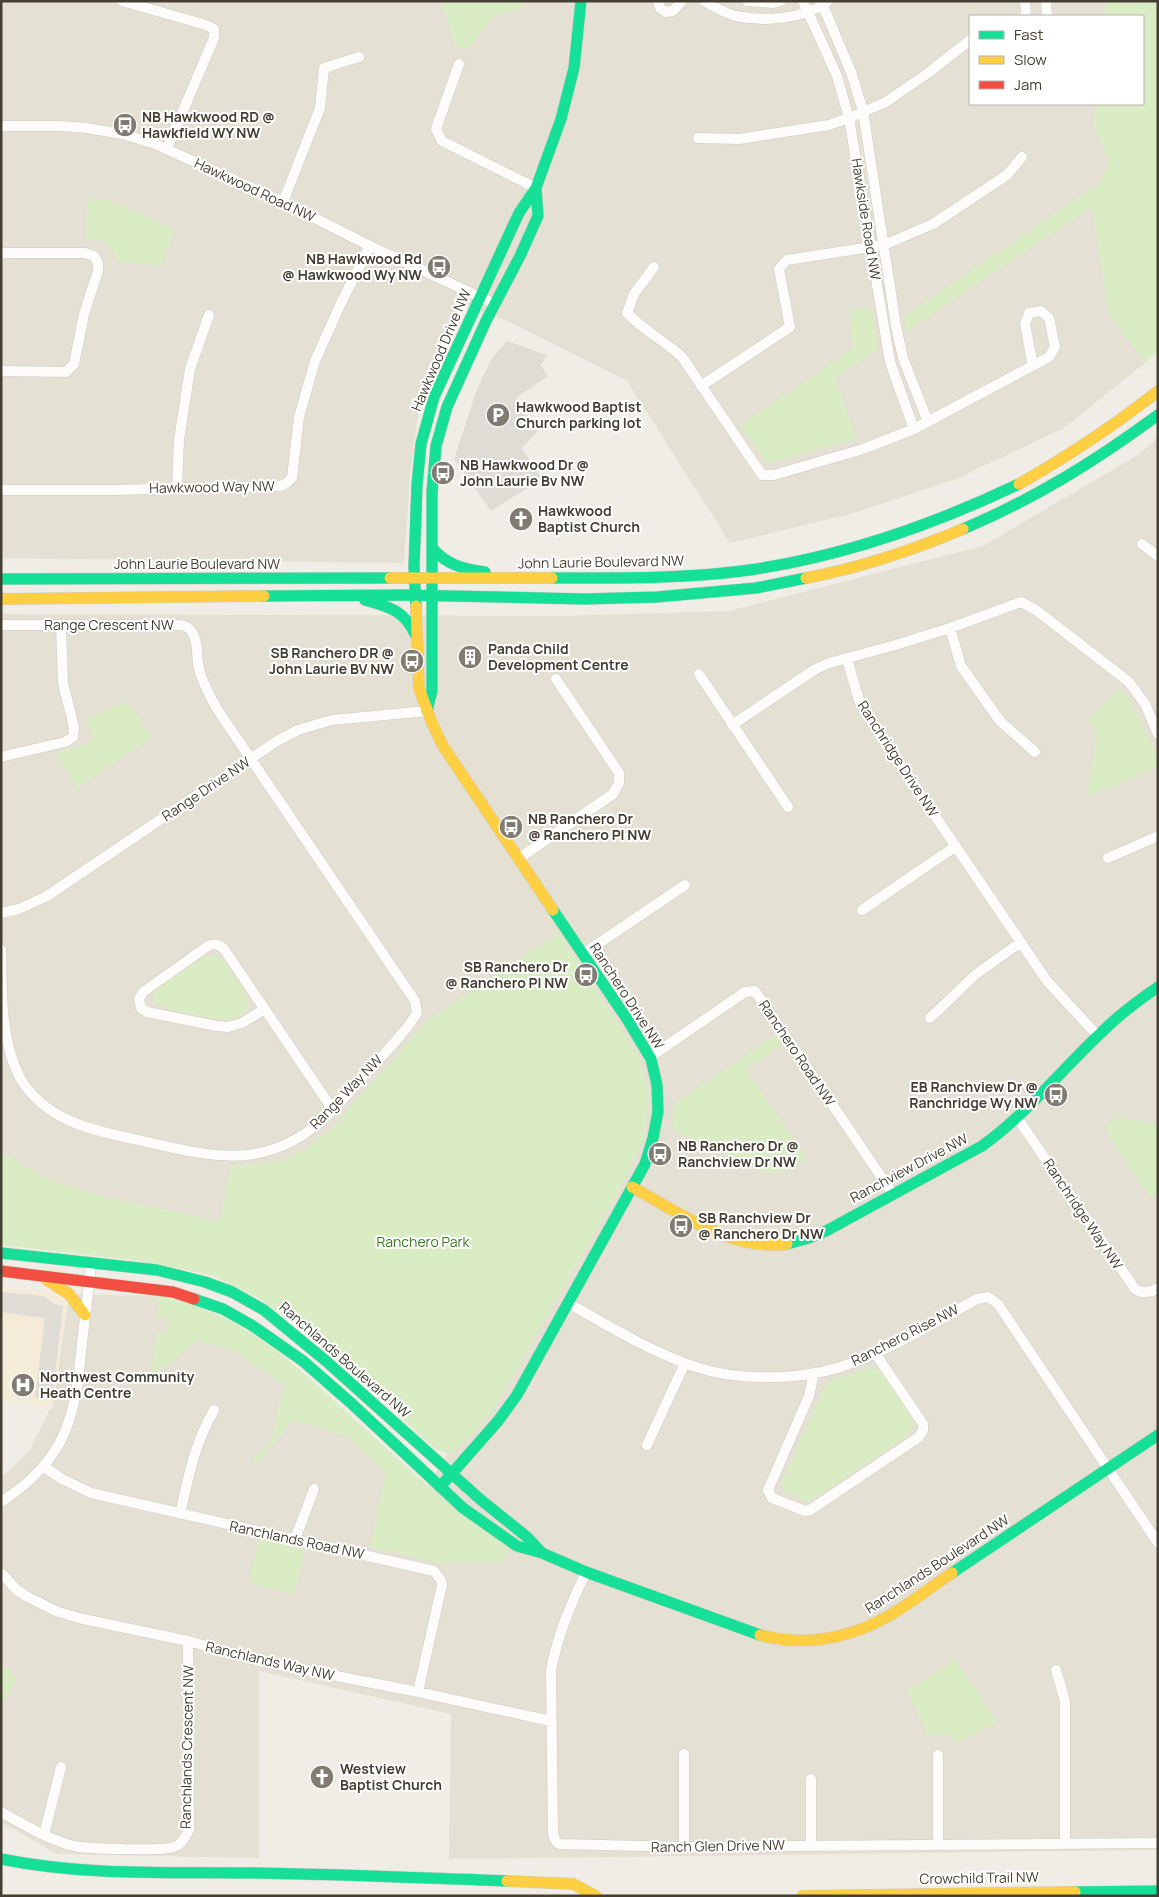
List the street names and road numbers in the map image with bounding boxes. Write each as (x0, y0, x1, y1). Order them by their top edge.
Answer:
street label: Hawkwood Road NW (192, 153, 319, 226)
street label: Hawkside Road NW (847, 157, 886, 281)
street label: Hawkwood Drive NW (406, 286, 475, 414)
street label: Hawkwood Way NW (149, 476, 275, 497)
street label: John Laurie Boulevard NW (518, 551, 684, 572)
street label: John Laurie Boulevard NW (114, 554, 280, 573)
street label: Range Crescent NW (44, 615, 174, 634)
street label: Ranchridge Drive NW (854, 697, 943, 821)
street label: Range Drive NW (158, 752, 253, 825)
street label: Ranchero Drive NW (586, 939, 669, 1053)
street label: Ranchero Road NW (755, 996, 840, 1109)
street label: Range Way NW (305, 1050, 386, 1133)
street label: Ranchview Drive NW (846, 1128, 971, 1207)
street label: Ranchridge Way NW (1039, 1155, 1128, 1273)
street label: Ranchlands Boulevard NW (276, 1297, 415, 1422)
street label: Ranchero Rise NW (848, 1299, 962, 1370)
street label: Ranchlands Boulevard NW (861, 1510, 1012, 1617)
street label: Ranchlands Road NW (228, 1516, 366, 1563)
street label: Ranchlands Way NW (204, 1636, 336, 1685)
street label: Ranchlands Crescent NW (176, 1665, 197, 1829)
street label: Ranch Glen Drive NW (651, 1835, 785, 1856)
street label: Crowchild Trail NW (919, 1867, 1039, 1888)

